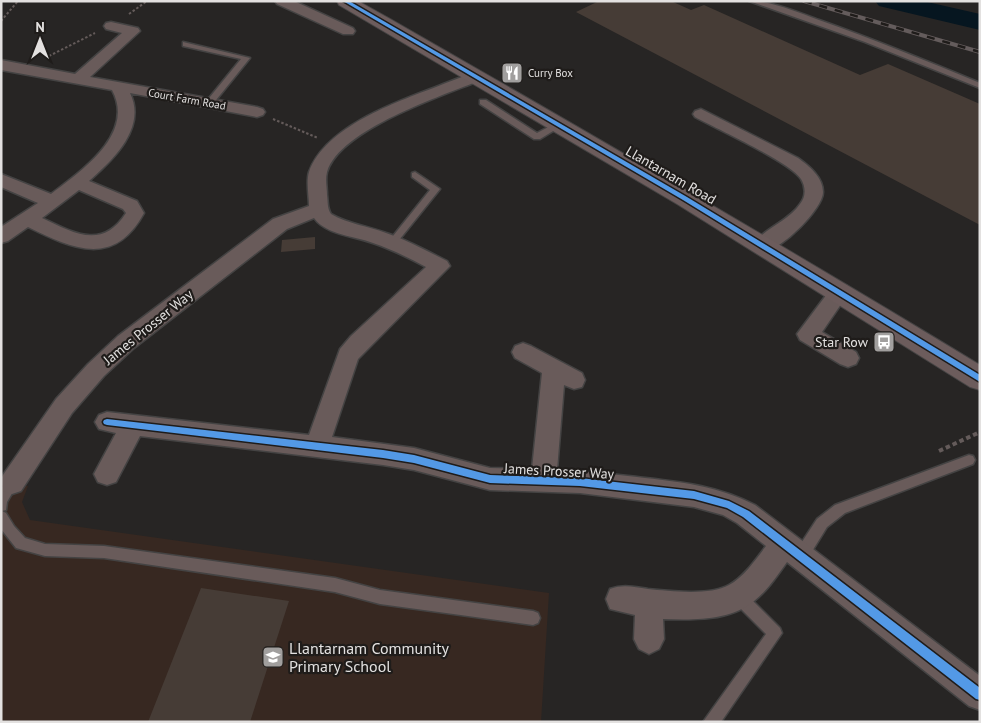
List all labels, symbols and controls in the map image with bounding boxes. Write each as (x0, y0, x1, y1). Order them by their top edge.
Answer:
north arrow (15, 15, 65, 65)
text: N (35, 18, 45, 36)
restaurant icon: Curry Box (500, 61, 524, 85)
place label: Curry Box (528, 66, 573, 80)
street label: Court Farm Road (147, 85, 227, 113)
street label: Llantarnam Road (622, 142, 720, 208)
street label: James Prosser Way (99, 285, 197, 369)
bus stop icon: Star Row (872, 330, 896, 354)
place label: Star Row (815, 333, 869, 351)
street label: James Prosser Way (502, 459, 615, 483)
place label: Llantarnam Community Primary School (289, 638, 450, 676)
school or university icon: Llantarnam Community Primary School (261, 645, 285, 669)

